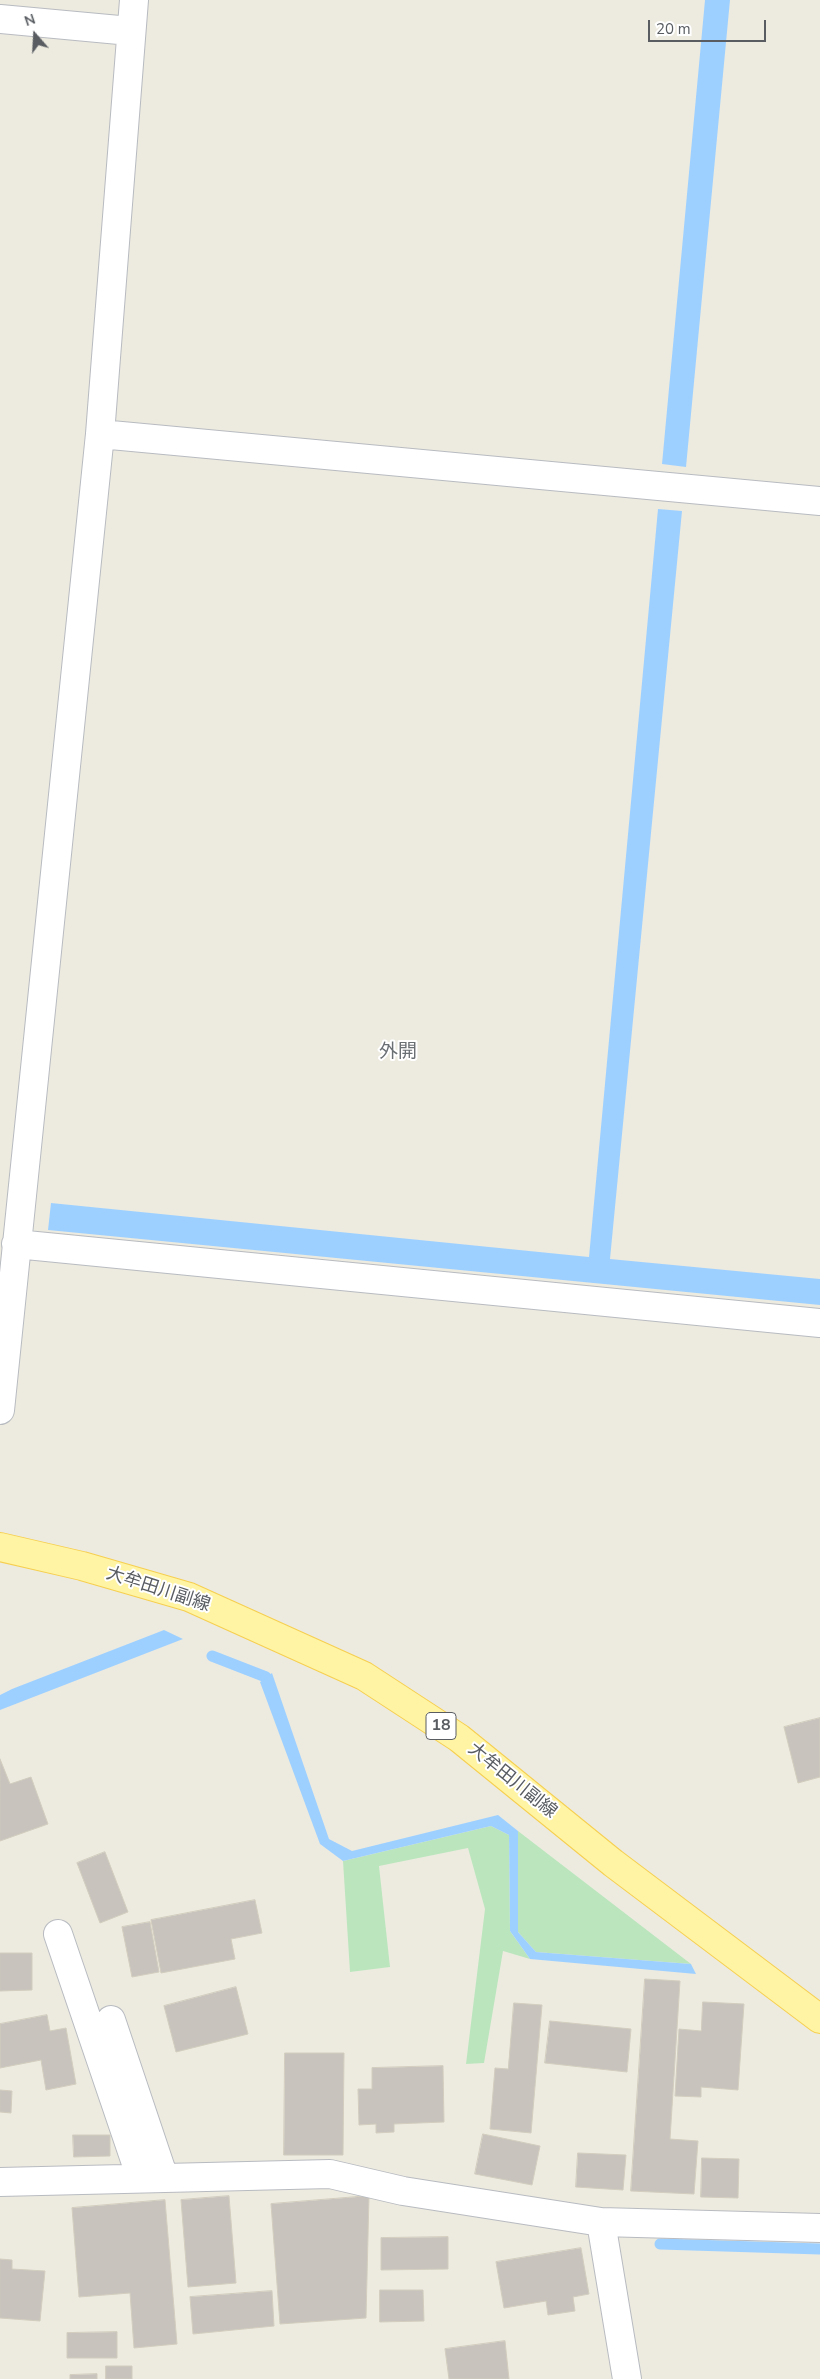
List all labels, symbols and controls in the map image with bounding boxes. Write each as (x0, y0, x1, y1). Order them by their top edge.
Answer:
north arrow (10, 10, 60, 60)
text: N (22, 10, 38, 31)
scale bar (650, 10, 768, 42)
text: 20 m (656, 19, 691, 39)
district label: 外開 (379, 1041, 417, 1063)
street label: 大牟田川副線 (103, 1563, 213, 1617)
road number: 18 (426, 1712, 456, 1740)
street label: 大牟田川副線 (463, 1739, 561, 1823)

